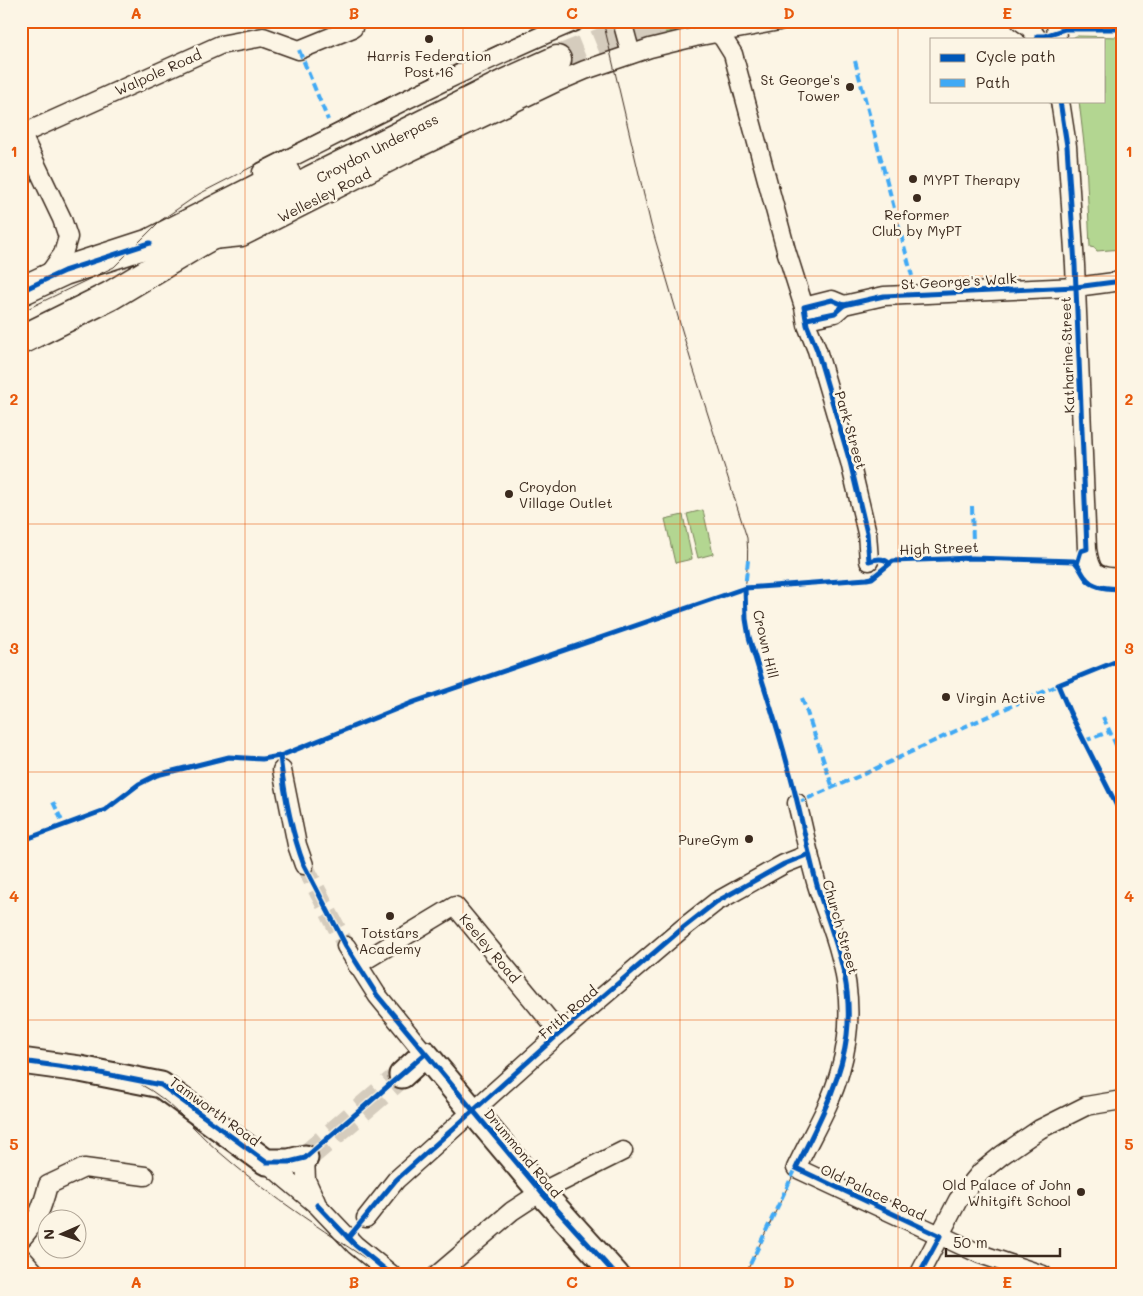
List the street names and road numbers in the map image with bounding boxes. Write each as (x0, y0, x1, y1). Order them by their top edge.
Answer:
street label: Walpole Road (112, 44, 204, 100)
street label: Croydon Underpass (313, 109, 441, 187)
street label: Wellesley Road (274, 163, 374, 227)
street label: St George's Walk (901, 268, 1017, 294)
street label: Katharine Street (1055, 296, 1079, 414)
street label: Park Street (831, 389, 871, 471)
street label: High Street (899, 537, 979, 559)
street label: Crown Hill (749, 608, 783, 680)
street label: Church Street (818, 877, 864, 977)
street label: Keeley Road (456, 909, 525, 987)
street label: Frith Road (534, 981, 602, 1043)
street label: Tamworth Road (166, 1072, 264, 1150)
street label: Drummond Road (480, 1104, 566, 1202)
street label: Old Palace Road (817, 1159, 929, 1225)

